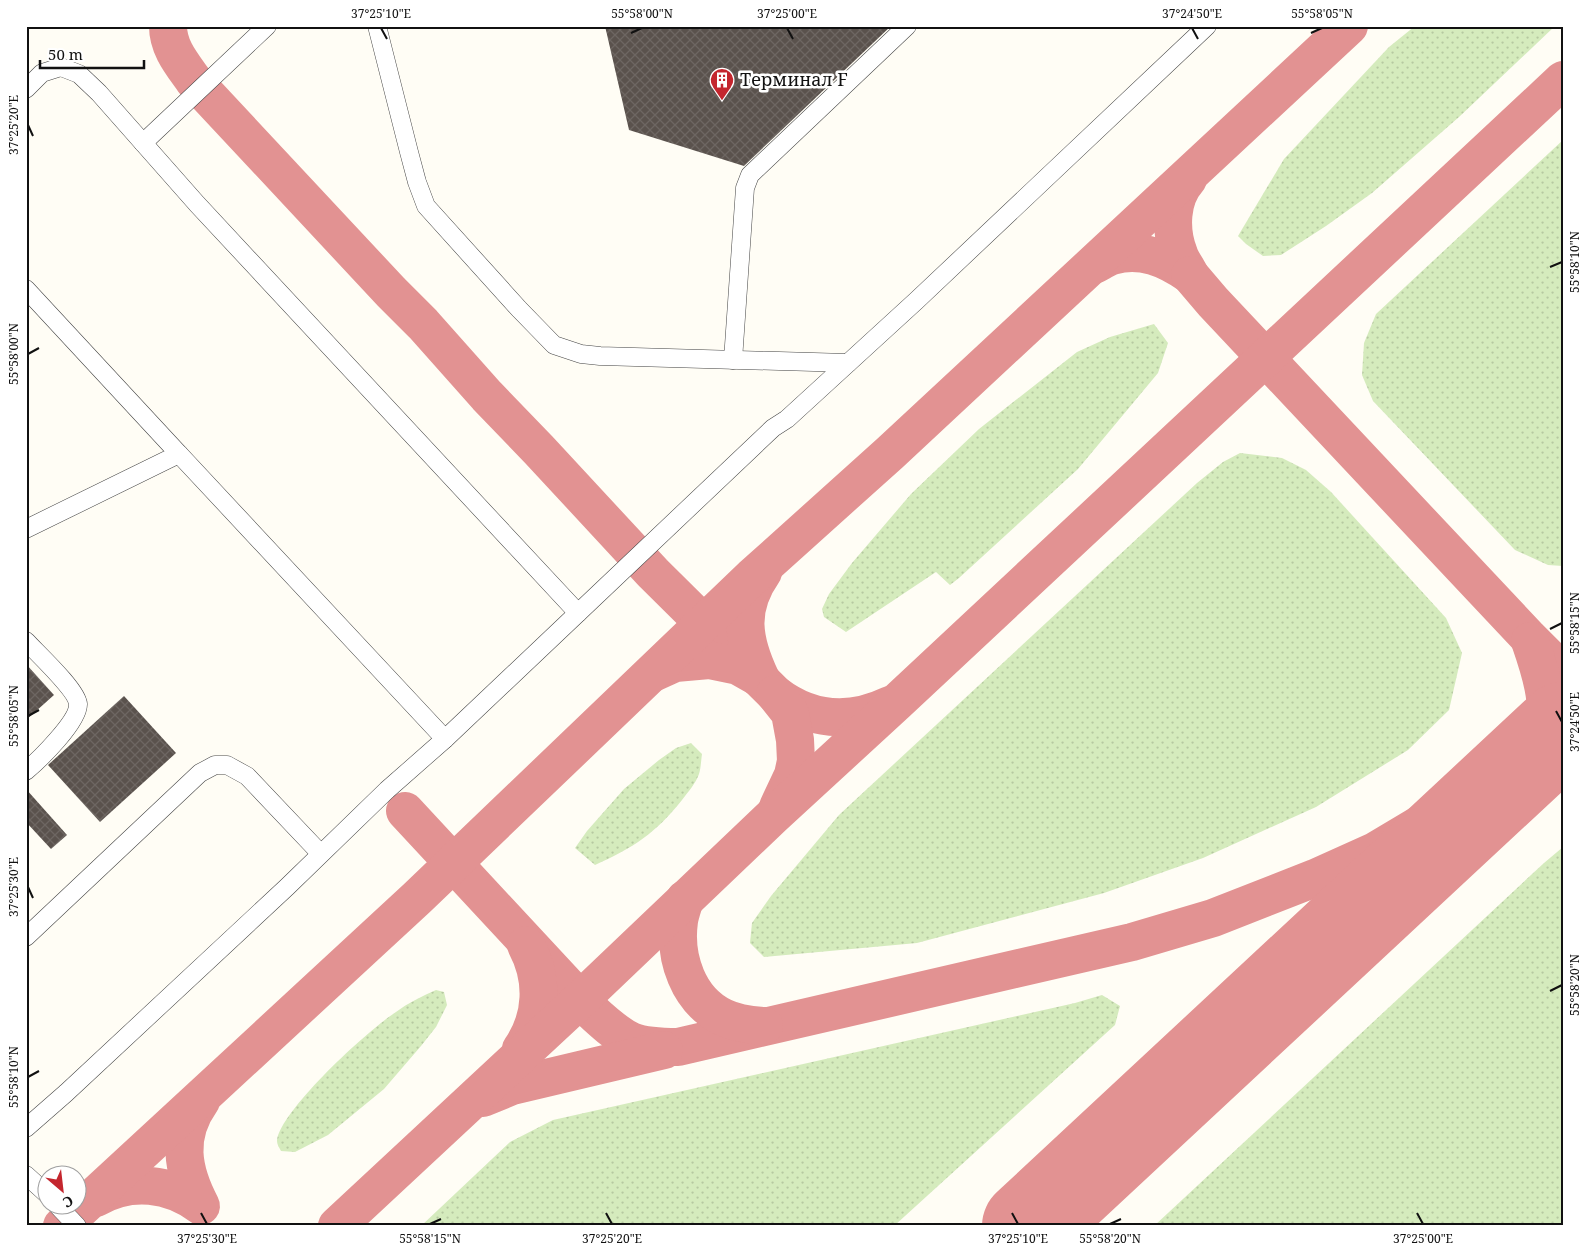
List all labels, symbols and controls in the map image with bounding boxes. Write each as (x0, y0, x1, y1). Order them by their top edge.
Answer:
text: 37°25'10"E (351, 5, 411, 22)
text: 55°58'00"N (611, 5, 673, 22)
text: 37°25'00"E (757, 5, 817, 22)
text: 37°24'50"E (1162, 5, 1222, 22)
text: 55°58'05"N (1291, 5, 1353, 22)
scale bar (40, 38, 144, 70)
text: 50 m (48, 44, 83, 64)
building icon: Терминал F (709, 67, 735, 101)
place label: Терминал F (740, 67, 848, 91)
text: 37°25'20"E (5, 95, 22, 155)
text: 55°58'10"N (1566, 231, 1583, 293)
text: 55°58'00"N (5, 323, 22, 385)
text: 55°58'15"N (1566, 592, 1583, 654)
text: 55°58'05"N (5, 685, 22, 747)
text: 37°24'50"E (1566, 692, 1583, 752)
text: 37°25'30"E (5, 857, 22, 917)
text: 55°58'20"N (1566, 954, 1583, 1016)
text: 55°58'10"N (5, 1046, 22, 1108)
north arrow (38, 1164, 88, 1214)
text: С (60, 1191, 77, 1212)
text: 37°25'30"E (177, 1230, 237, 1247)
text: 55°58'15"N (399, 1230, 461, 1247)
text: 37°25'20"E (582, 1230, 642, 1247)
text: 37°25'10"E (988, 1230, 1048, 1247)
text: 55°58'20"N (1079, 1230, 1141, 1247)
text: 37°25'00"E (1393, 1230, 1453, 1247)

